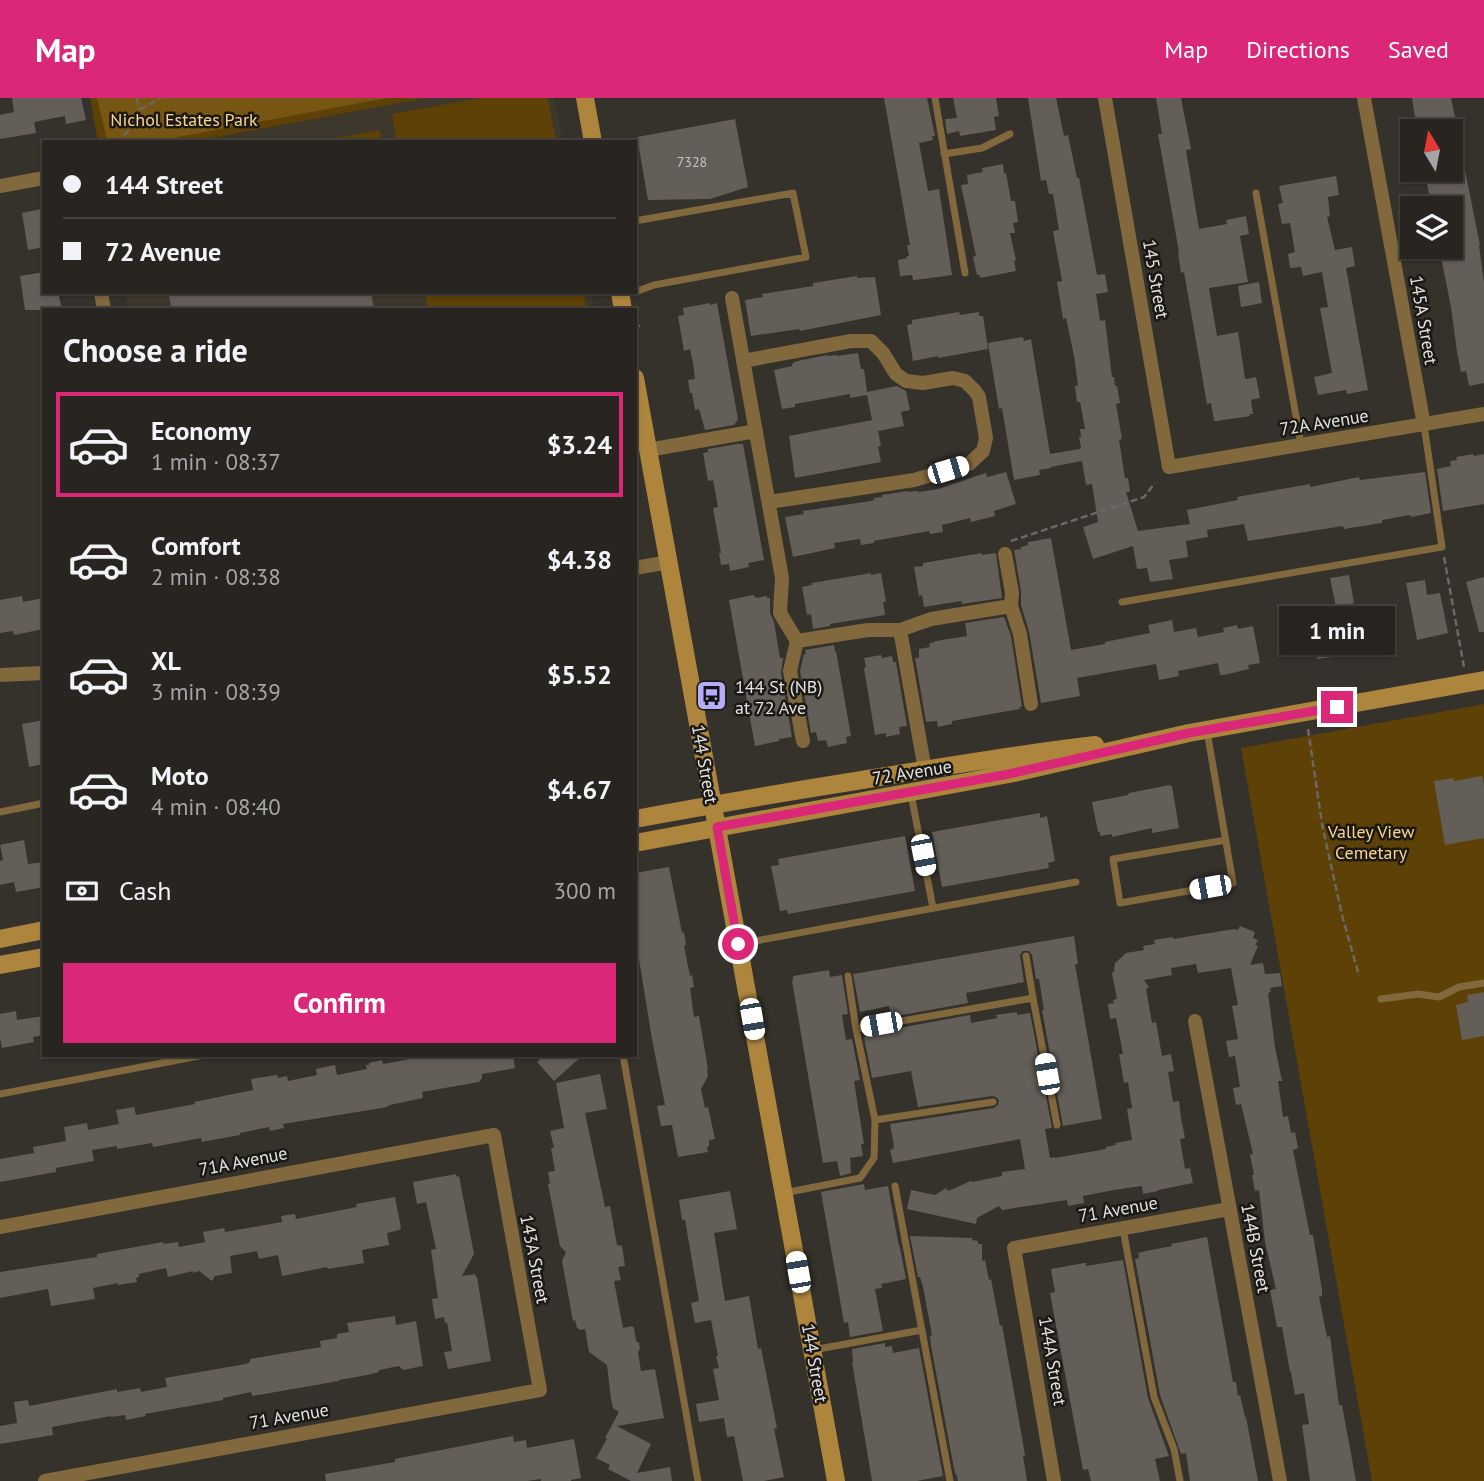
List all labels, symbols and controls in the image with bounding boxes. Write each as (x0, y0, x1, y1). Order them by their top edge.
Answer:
text: Map (35, 28, 96, 71)
text: Map (1164, 34, 1208, 65)
text: Directions (1246, 34, 1350, 65)
text: Saved (1388, 34, 1449, 65)
park label: Nichol Estates Park (110, 108, 258, 131)
north arrow (1400, 119, 1463, 182)
map controls (1400, 119, 1463, 259)
house number: 7328 (677, 153, 707, 171)
text: 144 Street (105, 168, 223, 201)
button: layers (1400, 196, 1463, 259)
text: 72 Avenue (105, 235, 221, 268)
street label: 145 Street (1138, 238, 1174, 320)
street label: 145A Street (1405, 274, 1443, 366)
text: Choose a ride (63, 329, 248, 371)
street label: 72A Avenue (1278, 404, 1370, 440)
icon: car (67, 413, 130, 476)
text: Economy (151, 414, 251, 447)
text: $3.24 (547, 428, 612, 461)
text: 1 min · 08:37 (151, 447, 281, 476)
car (925, 454, 972, 486)
icon: car (67, 528, 130, 591)
text: Comfort (151, 529, 241, 562)
text: $4.38 (547, 543, 612, 576)
text: 2 min · 08:38 (151, 562, 281, 591)
callout: 1 min (1279, 606, 1395, 654)
text: 1 min (1309, 616, 1365, 645)
icon: car (67, 643, 130, 706)
text: XL (151, 644, 181, 677)
text: $5.52 (547, 658, 612, 691)
place label: 144 St (NB) at 72 Ave (735, 675, 822, 719)
text: 3 min · 08:39 (151, 677, 281, 706)
bus stop icon: 144 St (NB) at 72 Ave (695, 679, 729, 713)
route end (1321, 691, 1353, 723)
street label: 144 Street (687, 723, 723, 805)
street label: 72 Avenue (871, 754, 953, 790)
icon: car (67, 758, 130, 821)
text: Moto (151, 759, 209, 792)
text: $4.67 (547, 773, 612, 806)
text: 4 min · 08:40 (151, 792, 281, 821)
park label: Valley View Cemetary (1327, 820, 1415, 864)
car (909, 832, 938, 878)
icon: cash (63, 872, 101, 910)
car (1188, 873, 1233, 901)
text: Cash (119, 874, 171, 907)
text: 300 m (554, 876, 616, 905)
route start (722, 928, 754, 960)
button: Confirm (63, 963, 616, 1043)
car (739, 996, 766, 1042)
car (859, 1010, 904, 1038)
car (1034, 1051, 1061, 1097)
street label: 71A Avenue (197, 1141, 289, 1181)
street label: 71 Avenue (1077, 1191, 1159, 1227)
street label: 144B Street (1236, 1201, 1276, 1295)
street label: 143A Street (515, 1213, 555, 1305)
car (785, 1249, 812, 1295)
street label: 144A Street (1034, 1315, 1072, 1407)
street label: 144 Street (797, 1322, 833, 1404)
street label: 71 Avenue (248, 1398, 330, 1434)

